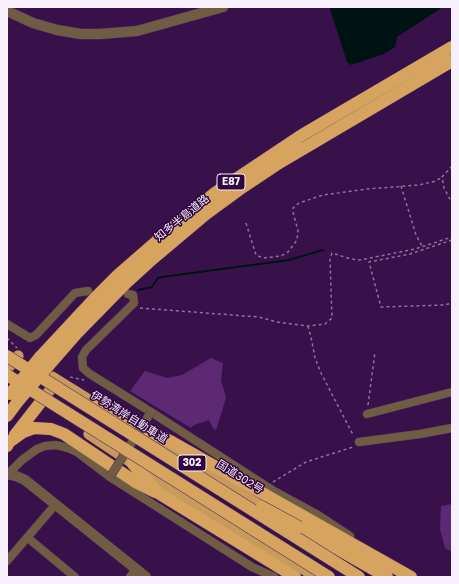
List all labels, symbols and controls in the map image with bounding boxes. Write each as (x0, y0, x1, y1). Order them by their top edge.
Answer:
road number: E87 (217, 174, 245, 190)
street label: 知多半島道路 (152, 192, 212, 244)
street label: 伊勢湾岸自動車道 (88, 388, 170, 446)
road number: 302 (178, 455, 206, 471)
street label: 国道302号 (214, 457, 266, 497)

